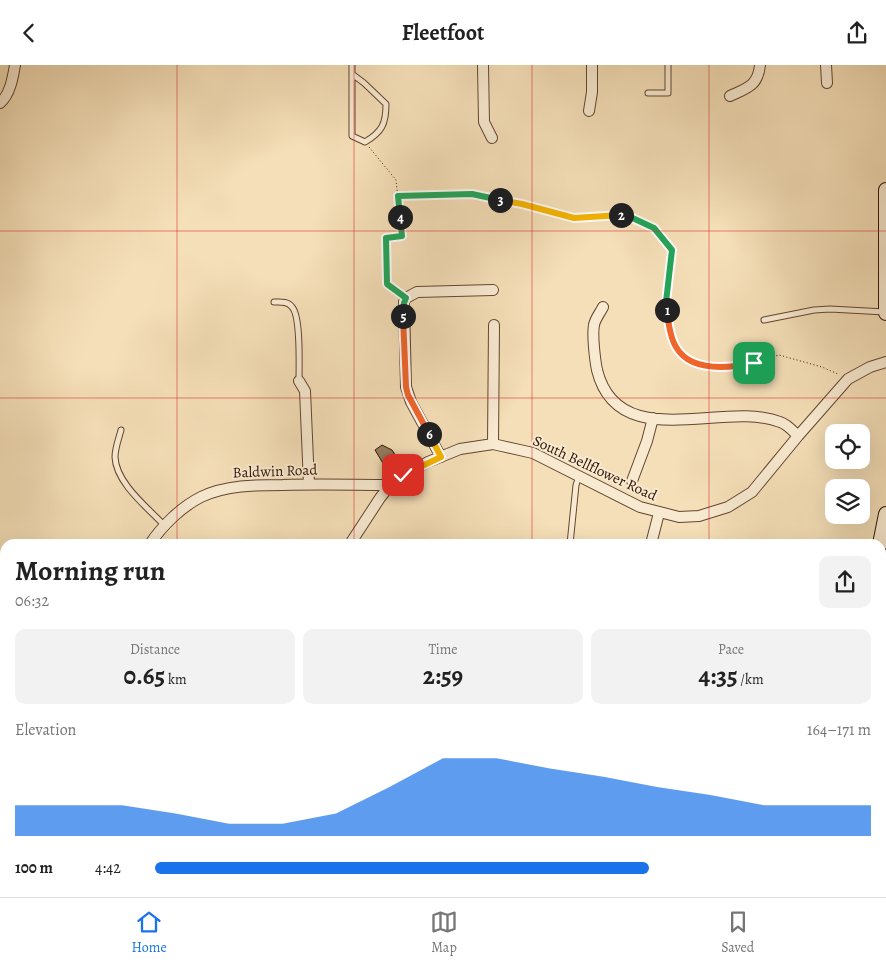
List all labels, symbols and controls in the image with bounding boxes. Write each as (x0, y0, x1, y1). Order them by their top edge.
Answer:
text: Fleetfoot (402, 18, 484, 48)
icon: back (15, 19, 43, 47)
icon: share (843, 19, 871, 47)
pin: 3 (488, 187, 512, 213)
text: 3 (497, 191, 504, 210)
pin: 2 (608, 203, 634, 227)
pin: 4 (388, 205, 412, 229)
text: 2 (618, 206, 625, 225)
text: 4 (397, 208, 404, 227)
pin: 1 (654, 297, 680, 323)
text: 1 (665, 301, 670, 320)
pin: 5 (390, 303, 416, 329)
text: 5 (401, 307, 406, 326)
pin (733, 342, 775, 384)
icon: arrive (740, 349, 768, 377)
pin: 6 (416, 421, 442, 447)
map controls (825, 424, 870, 524)
button: locate (825, 424, 870, 469)
text: 6 (426, 425, 433, 444)
street label: South Bellflower Road (530, 430, 661, 506)
pin (382, 454, 424, 496)
street label: Baldwin Road (232, 459, 319, 482)
icon: check (389, 461, 417, 489)
button: layers (825, 479, 870, 524)
text: Morning run (15, 552, 165, 590)
button: share (819, 556, 871, 608)
text: 06:32 (15, 590, 49, 612)
text: Distance (130, 640, 180, 659)
text: Time (428, 640, 458, 659)
text: Pace (718, 640, 744, 659)
text: 0.65 (123, 659, 165, 693)
text: 2:59 (423, 659, 463, 693)
text: 4:35 (698, 659, 738, 693)
text: km (165, 670, 187, 689)
text: /km (738, 670, 764, 689)
text: Elevation (15, 719, 76, 741)
text: 164–171 m (807, 719, 871, 741)
text: 100 m (15, 857, 53, 879)
text: 4:42 (95, 857, 121, 879)
tab: Home (132, 908, 167, 957)
tab: Map (430, 908, 458, 957)
tab: Saved (721, 908, 754, 957)

